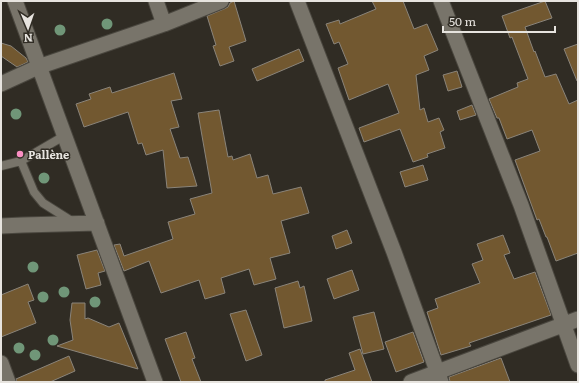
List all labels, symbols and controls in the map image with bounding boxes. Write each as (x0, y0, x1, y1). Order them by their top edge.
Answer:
north arrow (8, 8, 48, 48)
scale bar (443, 8, 555, 34)
text: 50 m (449, 12, 476, 30)
text: N (23, 31, 33, 47)
place label: Pallène (28, 146, 69, 162)
marker: Pallène (15, 149, 25, 159)

